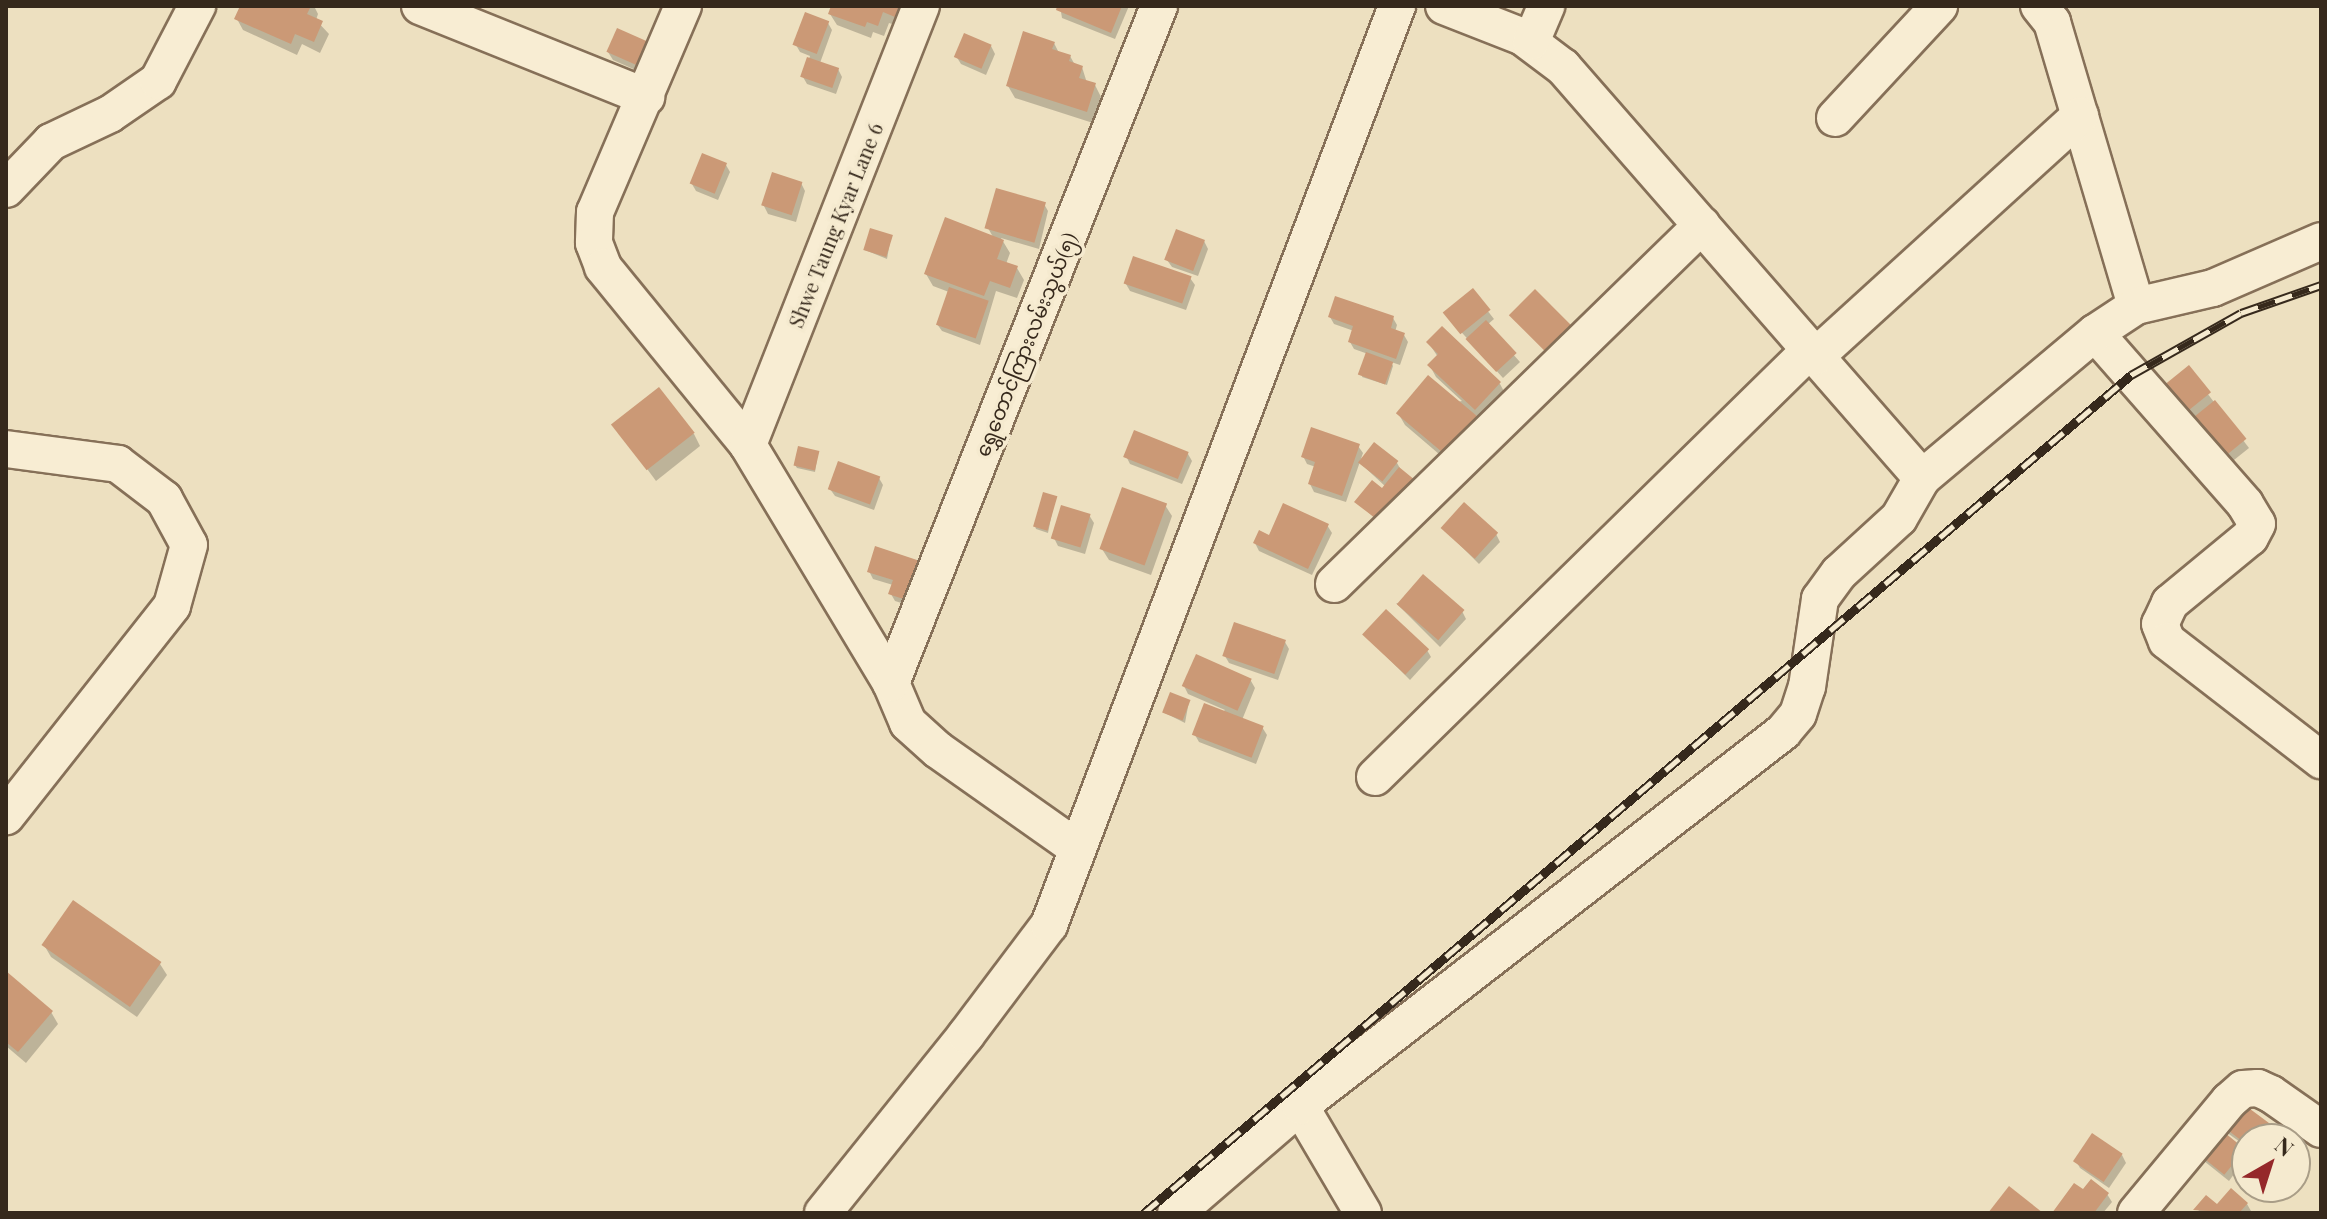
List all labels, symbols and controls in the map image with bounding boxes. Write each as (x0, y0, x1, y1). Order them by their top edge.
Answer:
street label: Shwe Taung Kyar Lane 6 (783, 119, 887, 331)
street label: ရွှေတောင်ကြားလမ်းသွယ်(၅) (969, 229, 1081, 459)
north arrow (2231, 1123, 2311, 1203)
text: N (2269, 1129, 2300, 1163)

